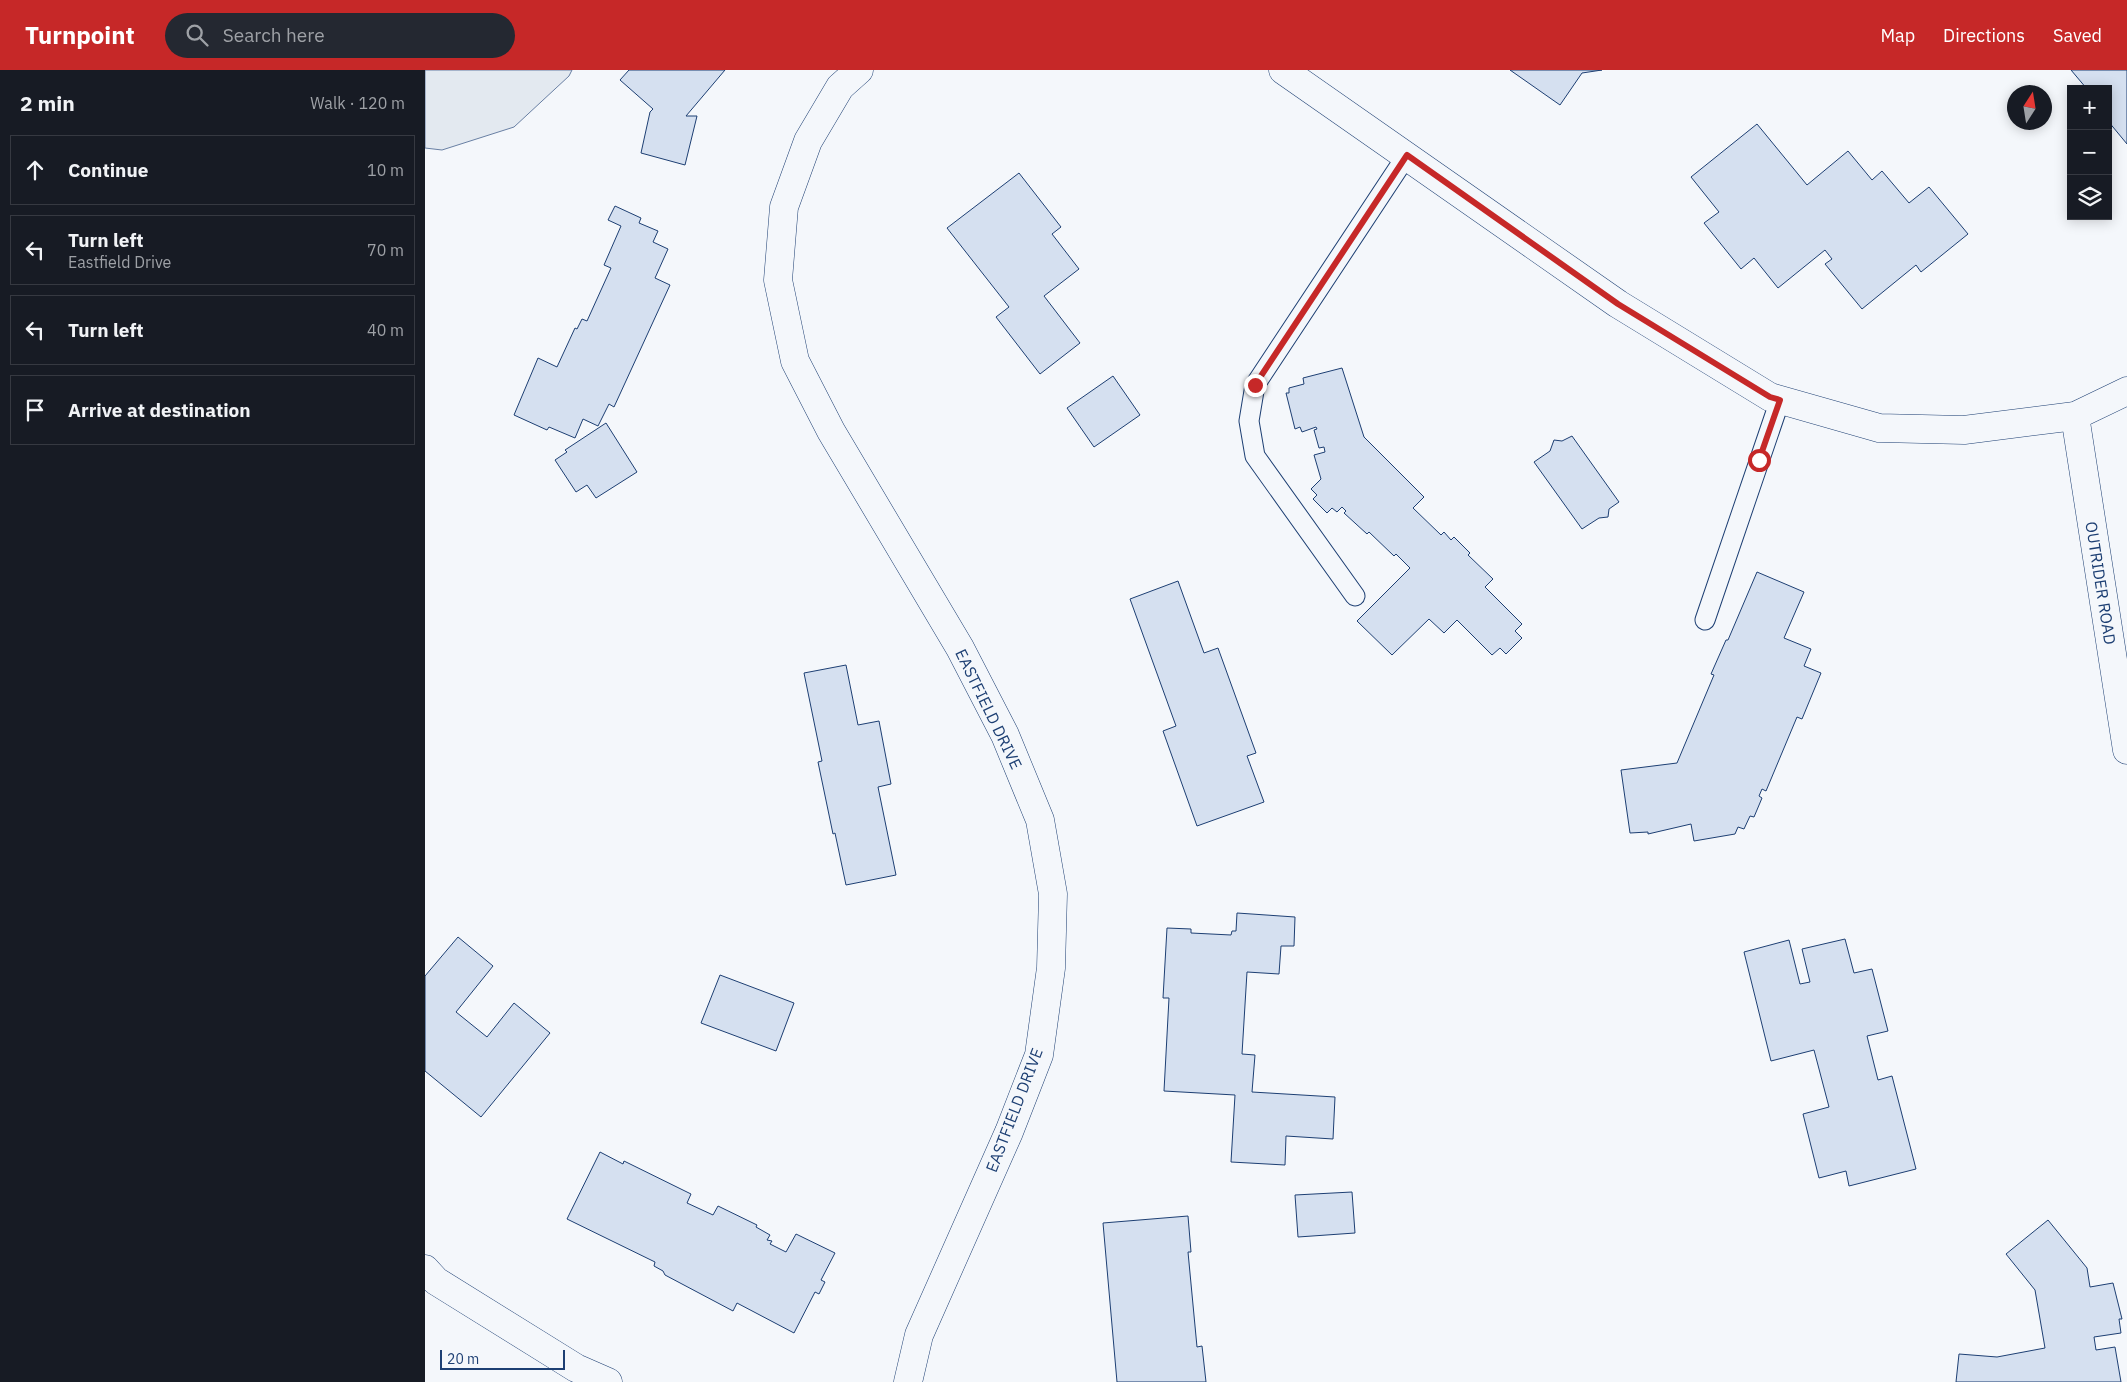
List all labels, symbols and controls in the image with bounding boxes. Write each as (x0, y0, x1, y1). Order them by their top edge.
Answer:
search box (165, 13, 515, 58)
text: Turnpoint (25, 19, 135, 51)
icon: search (183, 21, 211, 49)
text: Search here (223, 23, 325, 47)
text: Map (1880, 24, 1915, 47)
text: Directions (1943, 24, 2025, 47)
text: Saved (2053, 24, 2102, 47)
north arrow (2007, 85, 2052, 130)
map controls (2067, 85, 2112, 220)
button: + (2067, 85, 2112, 130)
text: 2 min (20, 89, 75, 117)
text: Walk · 120 m (310, 93, 405, 113)
button: − (2067, 130, 2112, 175)
icon: ahead (21, 156, 49, 184)
text: Continue (68, 158, 148, 182)
text: 10 m (367, 160, 404, 180)
button: layers (2067, 175, 2112, 220)
text: Turn left (68, 228, 144, 252)
icon: left (21, 236, 49, 264)
text: 70 m (367, 240, 404, 260)
text: Eastfield Drive (68, 252, 171, 272)
icon: left (21, 316, 49, 344)
text: Turn left (68, 318, 144, 342)
text: 40 m (367, 320, 404, 340)
route end (1244, 374, 1267, 397)
icon: arrive (21, 396, 49, 424)
text: Arrive at destination (68, 398, 251, 422)
route start (1748, 449, 1771, 472)
street label: OUTRIDER ROAD (2081, 520, 2121, 646)
street label: EASTFIELD DRIVE (951, 646, 1027, 772)
street label: EASTFIELD DRIVE (981, 1045, 1047, 1175)
scale bar (440, 1347, 565, 1370)
text: 20 m (447, 1350, 479, 1368)

